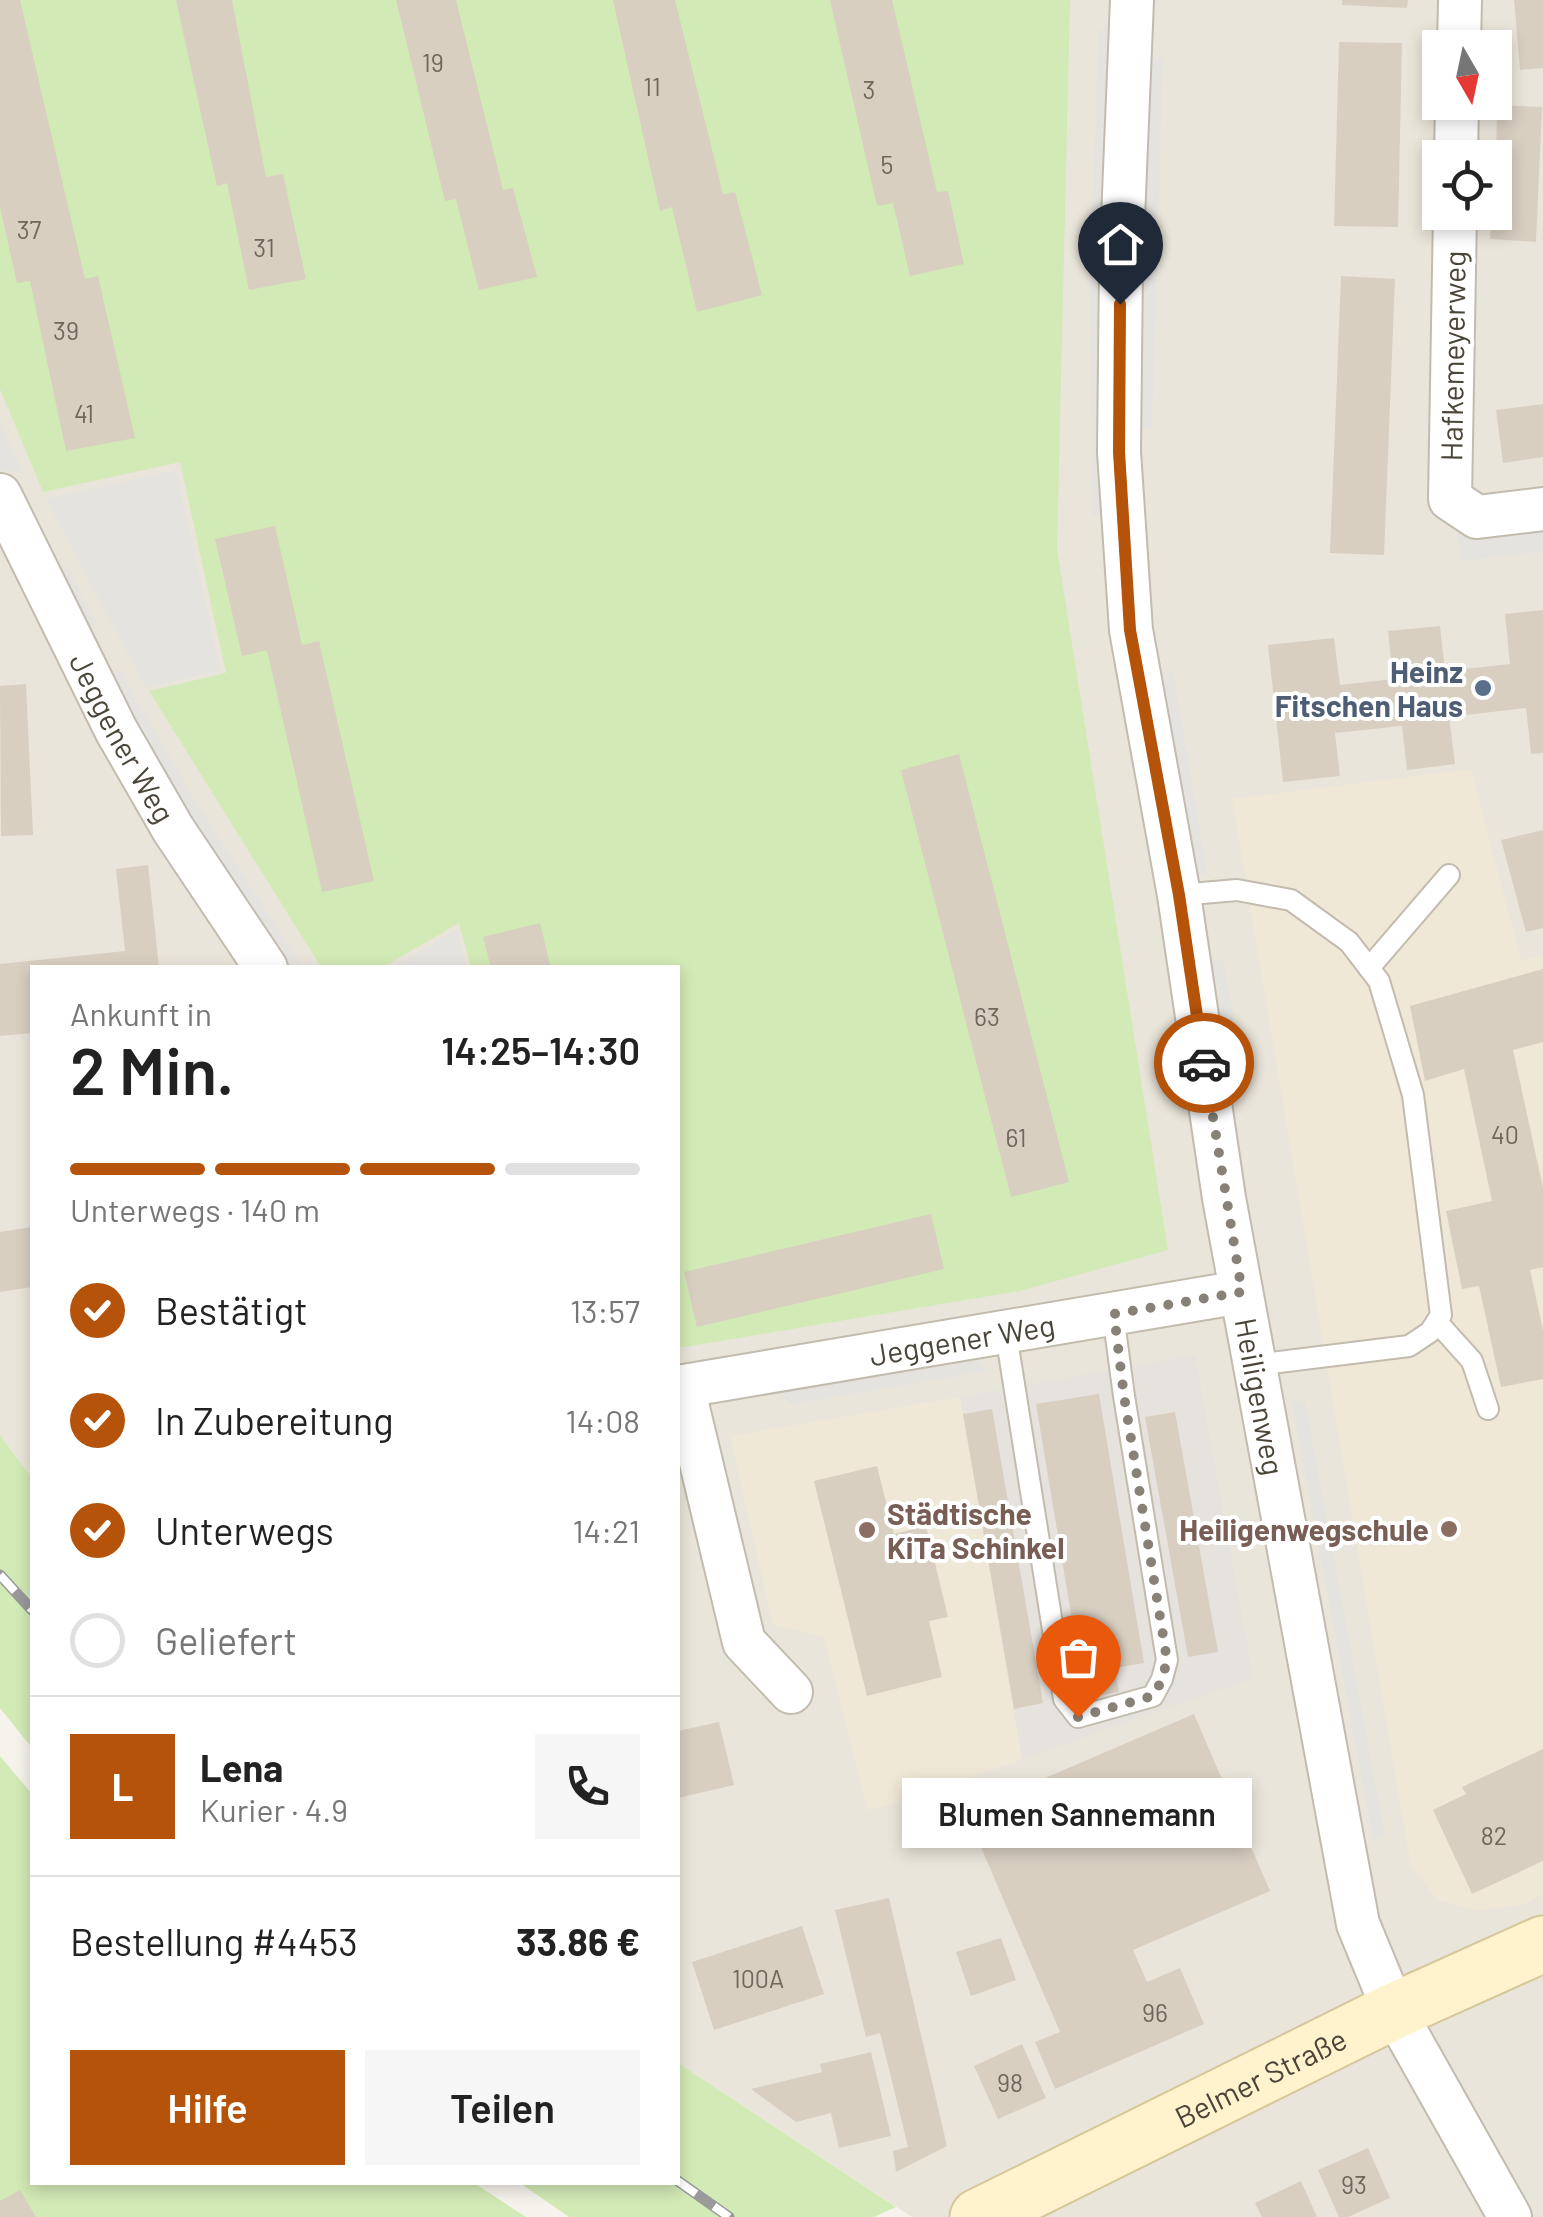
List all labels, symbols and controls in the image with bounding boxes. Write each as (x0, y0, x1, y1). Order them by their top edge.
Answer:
north arrow (1422, 30, 1512, 120)
map controls (1422, 30, 1512, 230)
house number: 19 (422, 47, 444, 77)
house number: 11 (643, 71, 661, 101)
house number: 3 (863, 74, 875, 104)
button: locate (1422, 140, 1512, 230)
house number: 5 (881, 149, 893, 179)
pin (1078, 202, 1163, 305)
house number: 37 (17, 214, 42, 244)
icon: home (1093, 217, 1148, 272)
house number: 31 (253, 232, 275, 262)
street label: Hafkemeyerweg (1432, 251, 1472, 461)
house number: 39 (53, 315, 79, 345)
house number: 41 (74, 398, 94, 428)
street label: Jeggener Weg (63, 647, 183, 829)
place label: Heinz Fitschen Haus (1275, 653, 1463, 723)
marker: Heinz Fitschen Haus (1472, 677, 1494, 699)
text: Ankunft in (70, 994, 212, 1032)
house number: 63 (974, 1001, 1000, 1031)
courier (1154, 1013, 1254, 1113)
text: 14:25–14:30 (441, 1027, 640, 1073)
text: 2 Min. (70, 1030, 234, 1108)
icon: car (1177, 1036, 1232, 1091)
house number: 40 (1491, 1119, 1519, 1149)
house number: 61 (1005, 1122, 1027, 1152)
text: Unterwegs · 140 m (70, 1190, 320, 1228)
icon: check (70, 1283, 125, 1338)
text: Bestätigt (155, 1287, 308, 1333)
text: 13:57 (570, 1291, 640, 1329)
street label: Jeggener Weg (867, 1306, 1057, 1372)
street label: Heiligenweg (1228, 1315, 1293, 1478)
icon: check (70, 1393, 125, 1448)
text: In Zubereitung (155, 1397, 394, 1443)
text: 14:08 (566, 1401, 640, 1439)
place label: Städtische KiTa Schinkel (887, 1495, 1064, 1565)
icon: check (70, 1503, 125, 1558)
text: Unterwegs (155, 1507, 334, 1553)
text: 14:21 (572, 1511, 640, 1549)
place label: Heiligenwegschule (1179, 1511, 1429, 1547)
marker: Heiligenwegschule (1438, 1518, 1460, 1540)
marker: Städtische KiTa Schinkel (856, 1519, 878, 1541)
pin (1036, 1615, 1121, 1718)
text: Geliefert (155, 1617, 297, 1663)
icon: bag (1051, 1630, 1106, 1685)
button: phone (535, 1734, 640, 1839)
text: Lena (200, 1744, 283, 1790)
text: L (112, 1763, 133, 1809)
callout: Blumen Sannemann (903, 1777, 1253, 1847)
text: Kurier · 4.9 (200, 1790, 348, 1828)
text: Blumen Sannemann (938, 1794, 1216, 1832)
house number: 82 (1481, 1820, 1507, 1850)
text: Bestellung #4453 (70, 1918, 358, 1964)
text: 33.86 € (516, 1918, 640, 1964)
house number: 100A (732, 1963, 784, 1993)
house number: 96 (1142, 1997, 1168, 2027)
street label: Belmer Straße (1169, 2020, 1352, 2135)
button: Hilfe (70, 2050, 345, 2165)
button: Teilen (365, 2050, 640, 2165)
house number: 98 (997, 2067, 1023, 2097)
house number: 93 (1341, 2169, 1367, 2199)

